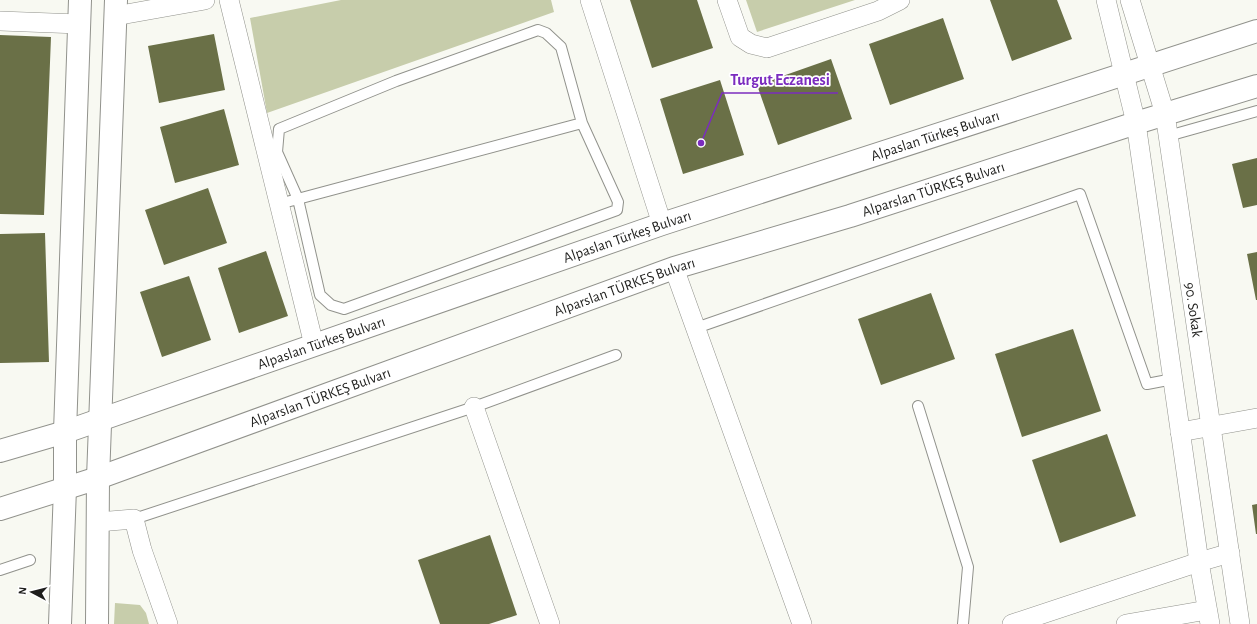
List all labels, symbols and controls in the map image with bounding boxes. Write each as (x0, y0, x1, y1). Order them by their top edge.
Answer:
callout: Turgut Eczanesi (722, 65, 838, 93)
text: Turgut Eczanesi (730, 72, 830, 88)
street label: Alpaslan Türkeş Bulvarı (869, 108, 1001, 164)
street label: Alparslan TÜRKEŞ Bulvarı (860, 159, 1007, 220)
street label: Alpaslan Türkeş Bulvarı (561, 208, 693, 266)
street label: Alparslan TÜRKEŞ Bulvarı (552, 255, 697, 319)
street label: 90. Sokak (1182, 281, 1205, 338)
street label: Alpaslan Türkeş Bulvarı (255, 314, 387, 372)
street label: Alparslan TÜRKEŞ Bulvarı (248, 365, 393, 430)
north arrow (12, 572, 52, 612)
text: N (17, 586, 28, 595)

